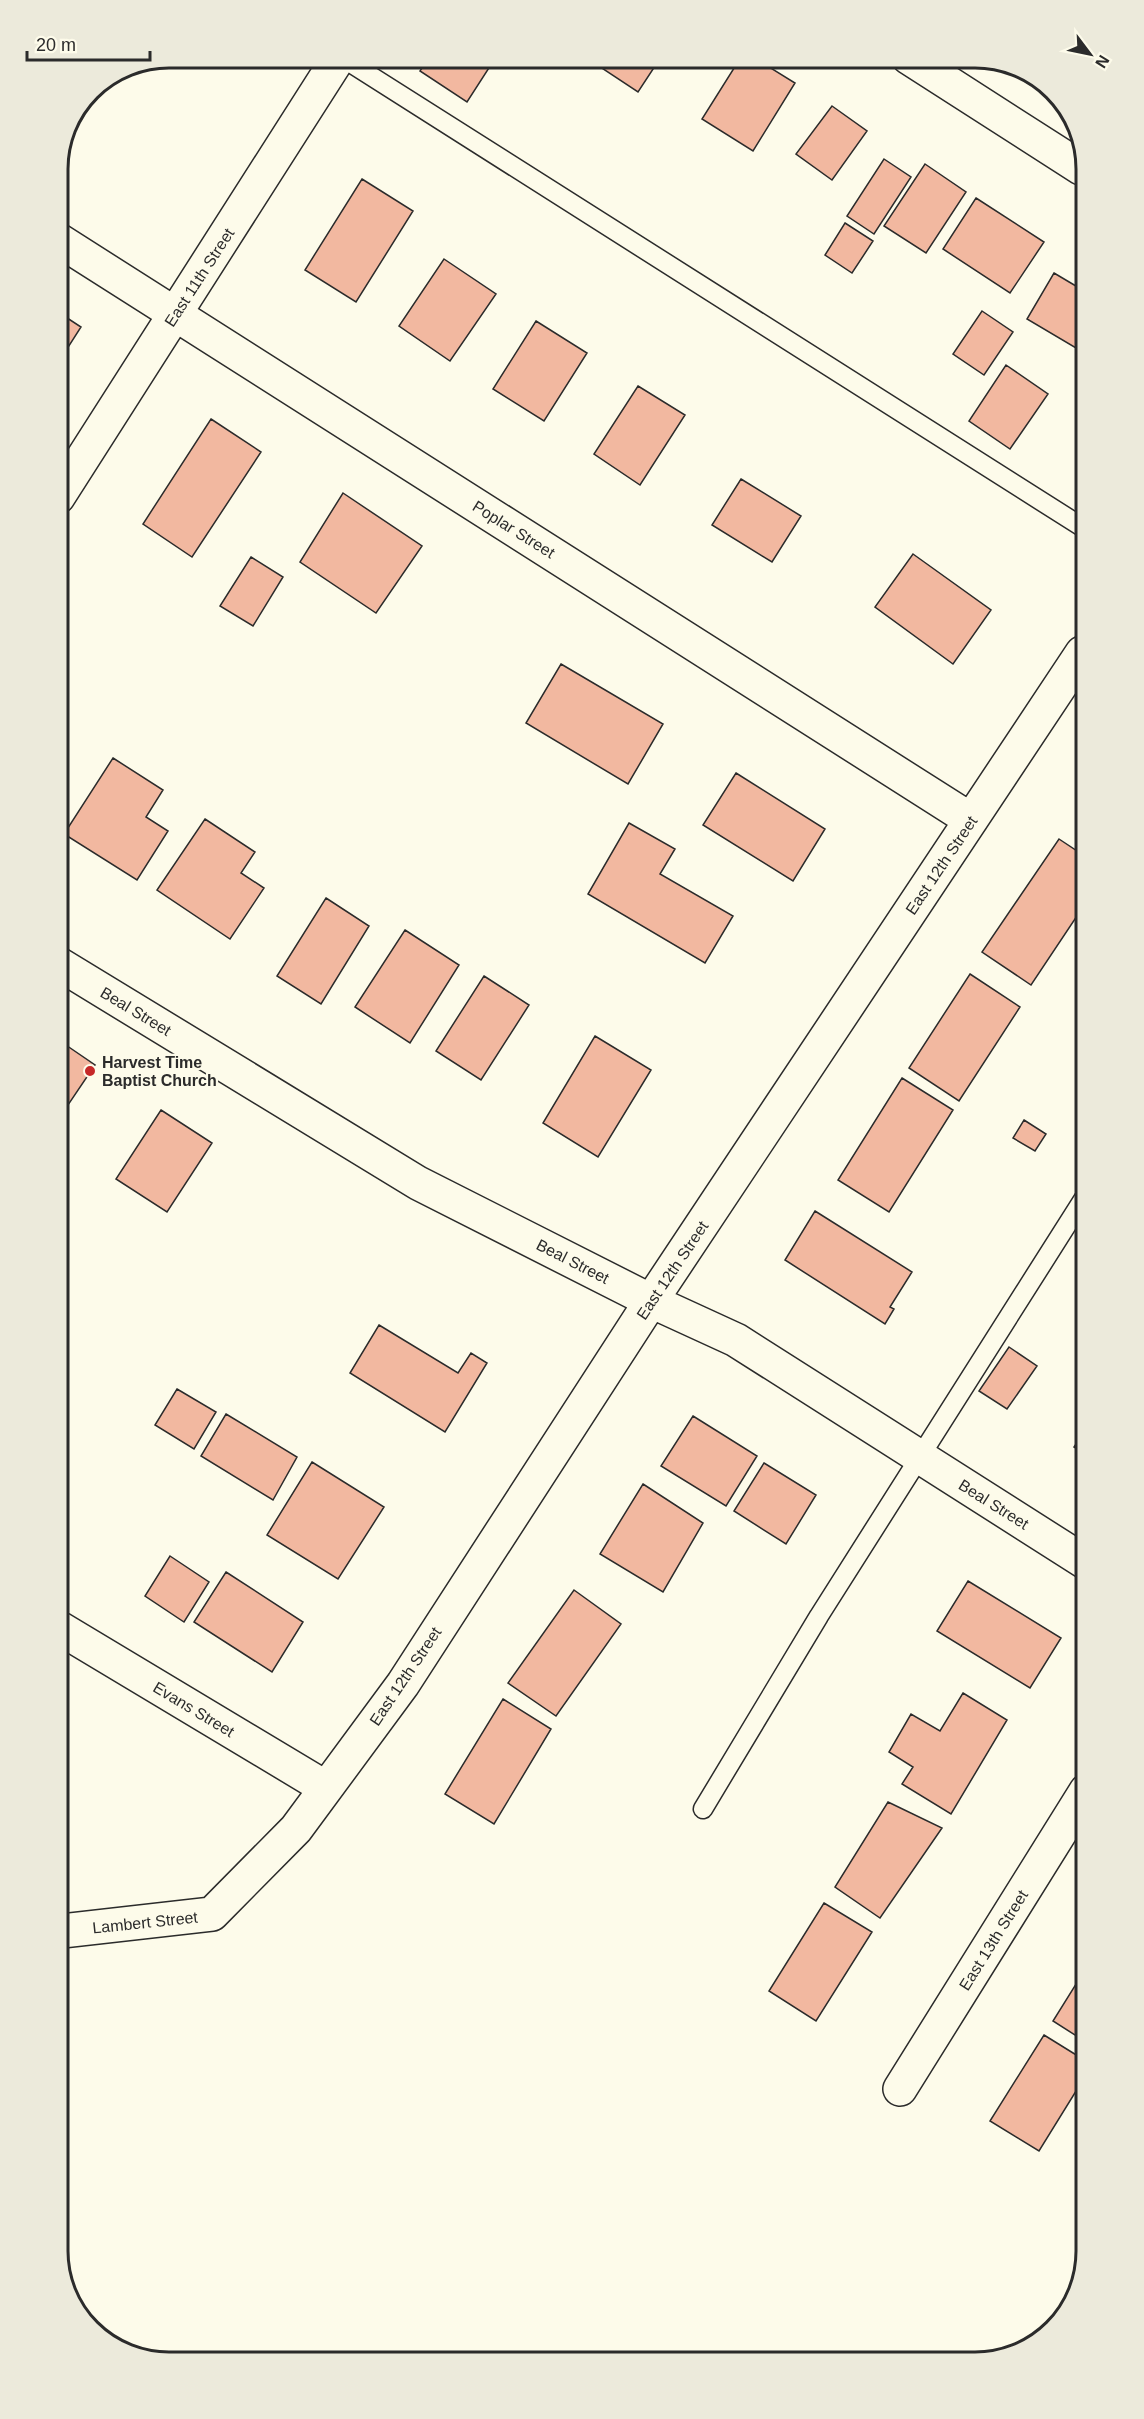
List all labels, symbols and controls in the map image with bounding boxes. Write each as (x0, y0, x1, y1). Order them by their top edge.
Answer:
scale bar (27, 24, 150, 62)
north arrow (1060, 24, 1120, 84)
text: 20 m (36, 35, 76, 55)
text: N (1092, 52, 1113, 71)
street label: East 11th Street (161, 225, 238, 330)
street label: Poplar Street (470, 497, 558, 562)
street label: East 12th Street (902, 813, 981, 918)
street label: Beal Street (97, 984, 175, 1039)
place label: Harvest Time Baptist Church (102, 1054, 217, 1089)
marker: Harvest Time Baptist Church (83, 1064, 97, 1078)
street label: East 12th Street (633, 1218, 712, 1323)
street label: Beal Street (534, 1236, 612, 1287)
street label: Beal Street (956, 1476, 1032, 1533)
street label: East 12th Street (366, 1624, 445, 1729)
street label: Evans Street (150, 1679, 238, 1741)
street label: East 13th Street (956, 1887, 1031, 1993)
street label: Lambert Street (92, 1908, 199, 1936)

